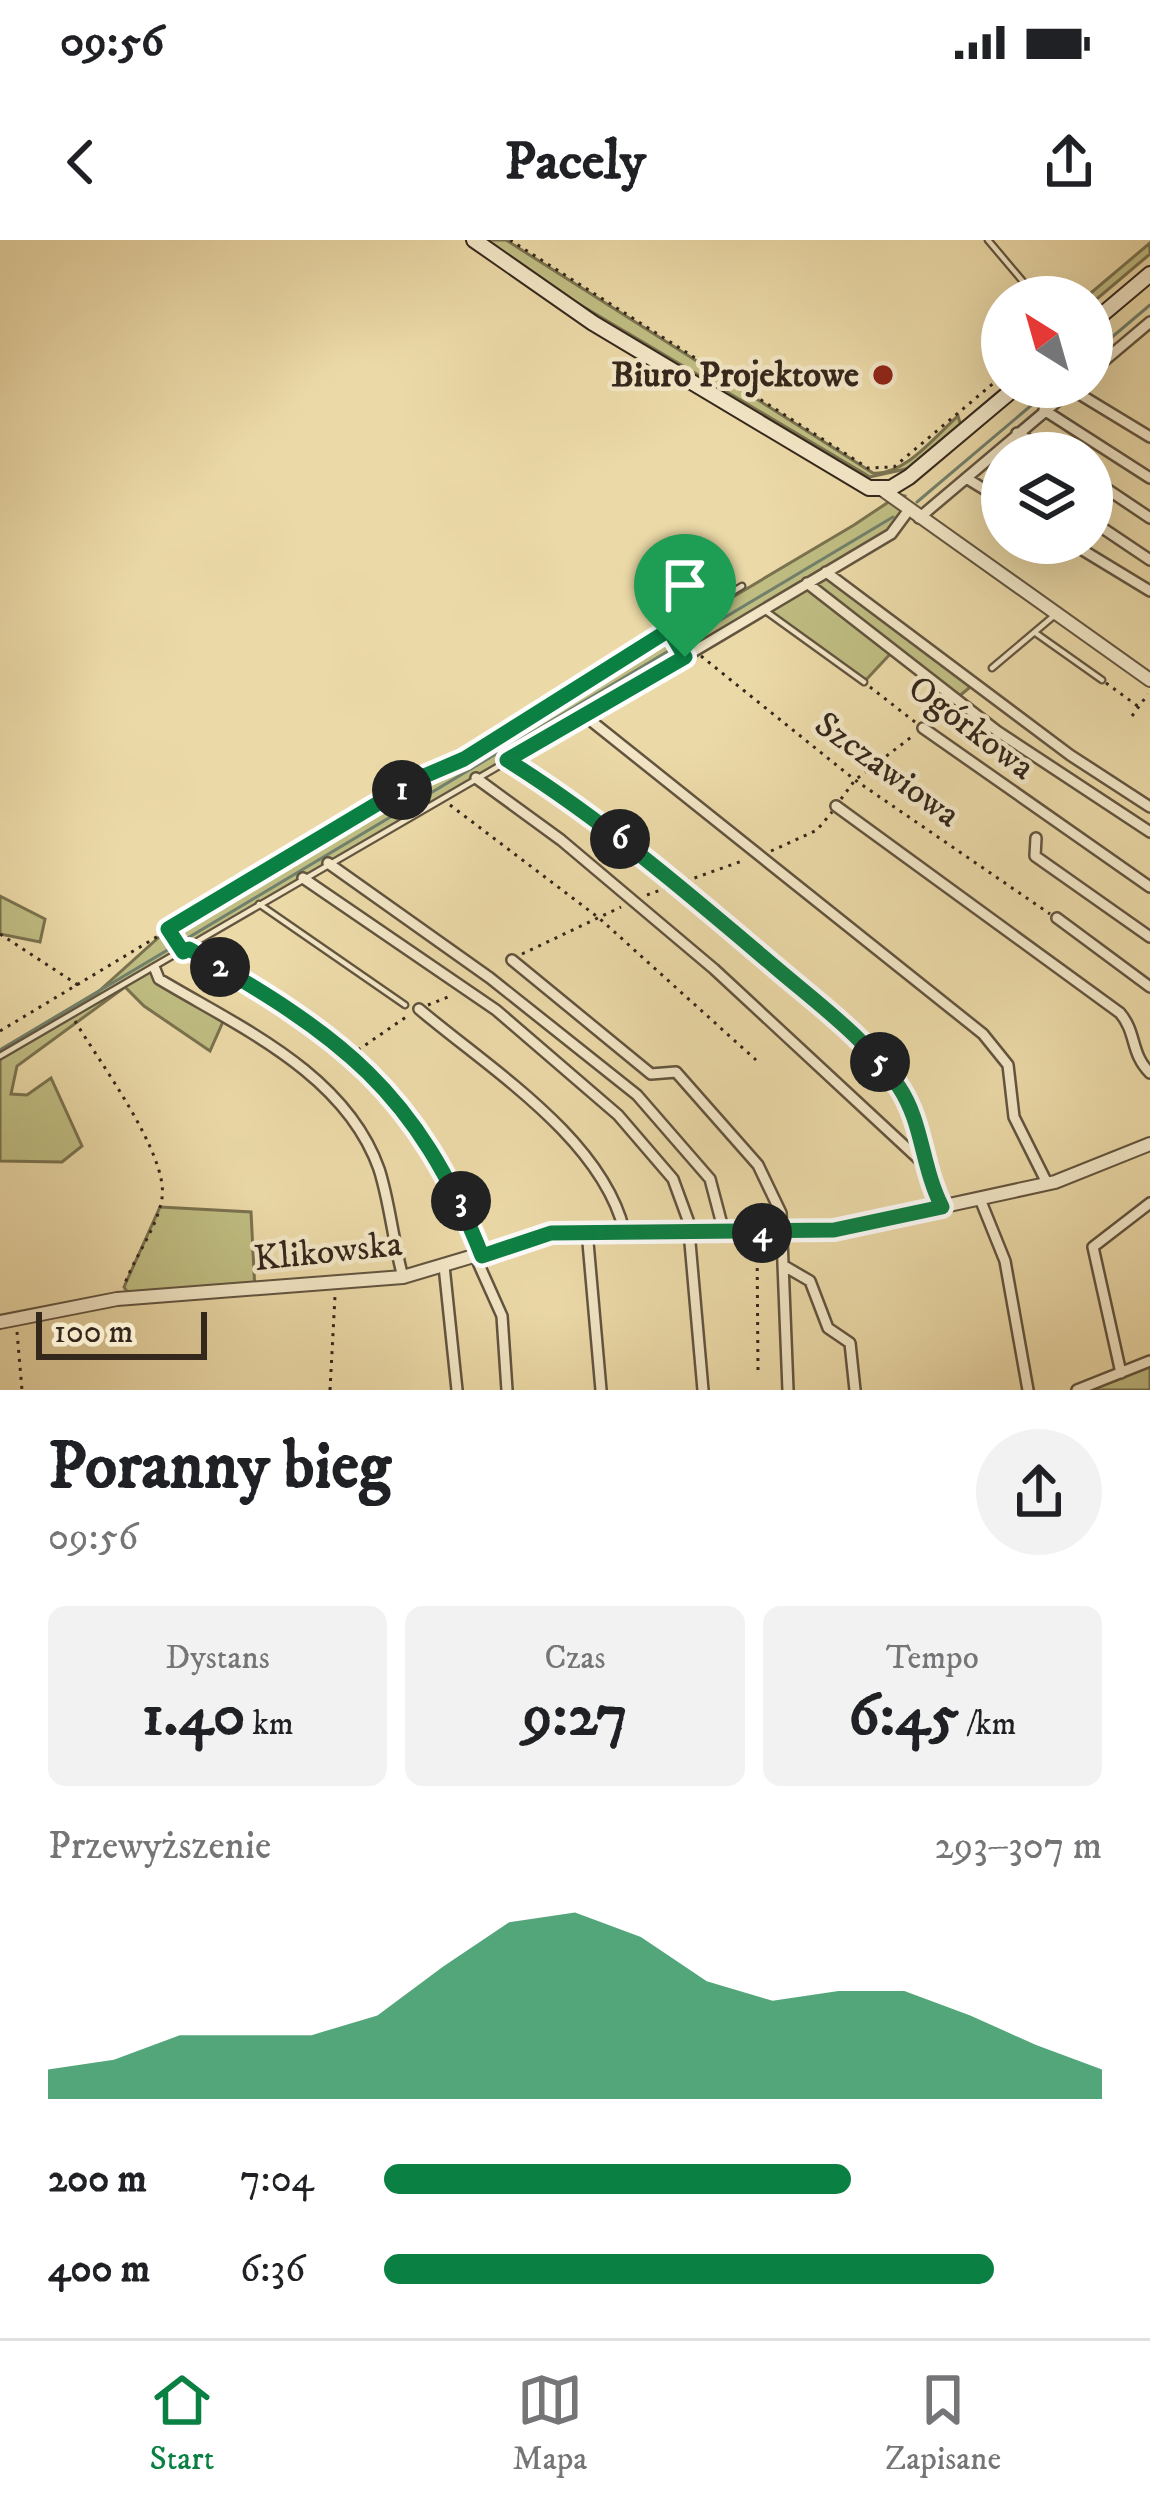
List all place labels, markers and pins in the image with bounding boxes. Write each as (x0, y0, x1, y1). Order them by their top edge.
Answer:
place label: Biuro Projektowe (611, 353, 859, 398)
marker: Biuro Projektowe (870, 362, 896, 388)
pin (634, 534, 736, 657)
pin: 1 (372, 760, 432, 820)
pin: 6 (590, 809, 650, 869)
pin: 2 (190, 937, 250, 997)
pin: 5 (850, 1032, 910, 1092)
pin: 3 (431, 1171, 491, 1231)
pin: 4 (732, 1203, 792, 1263)

